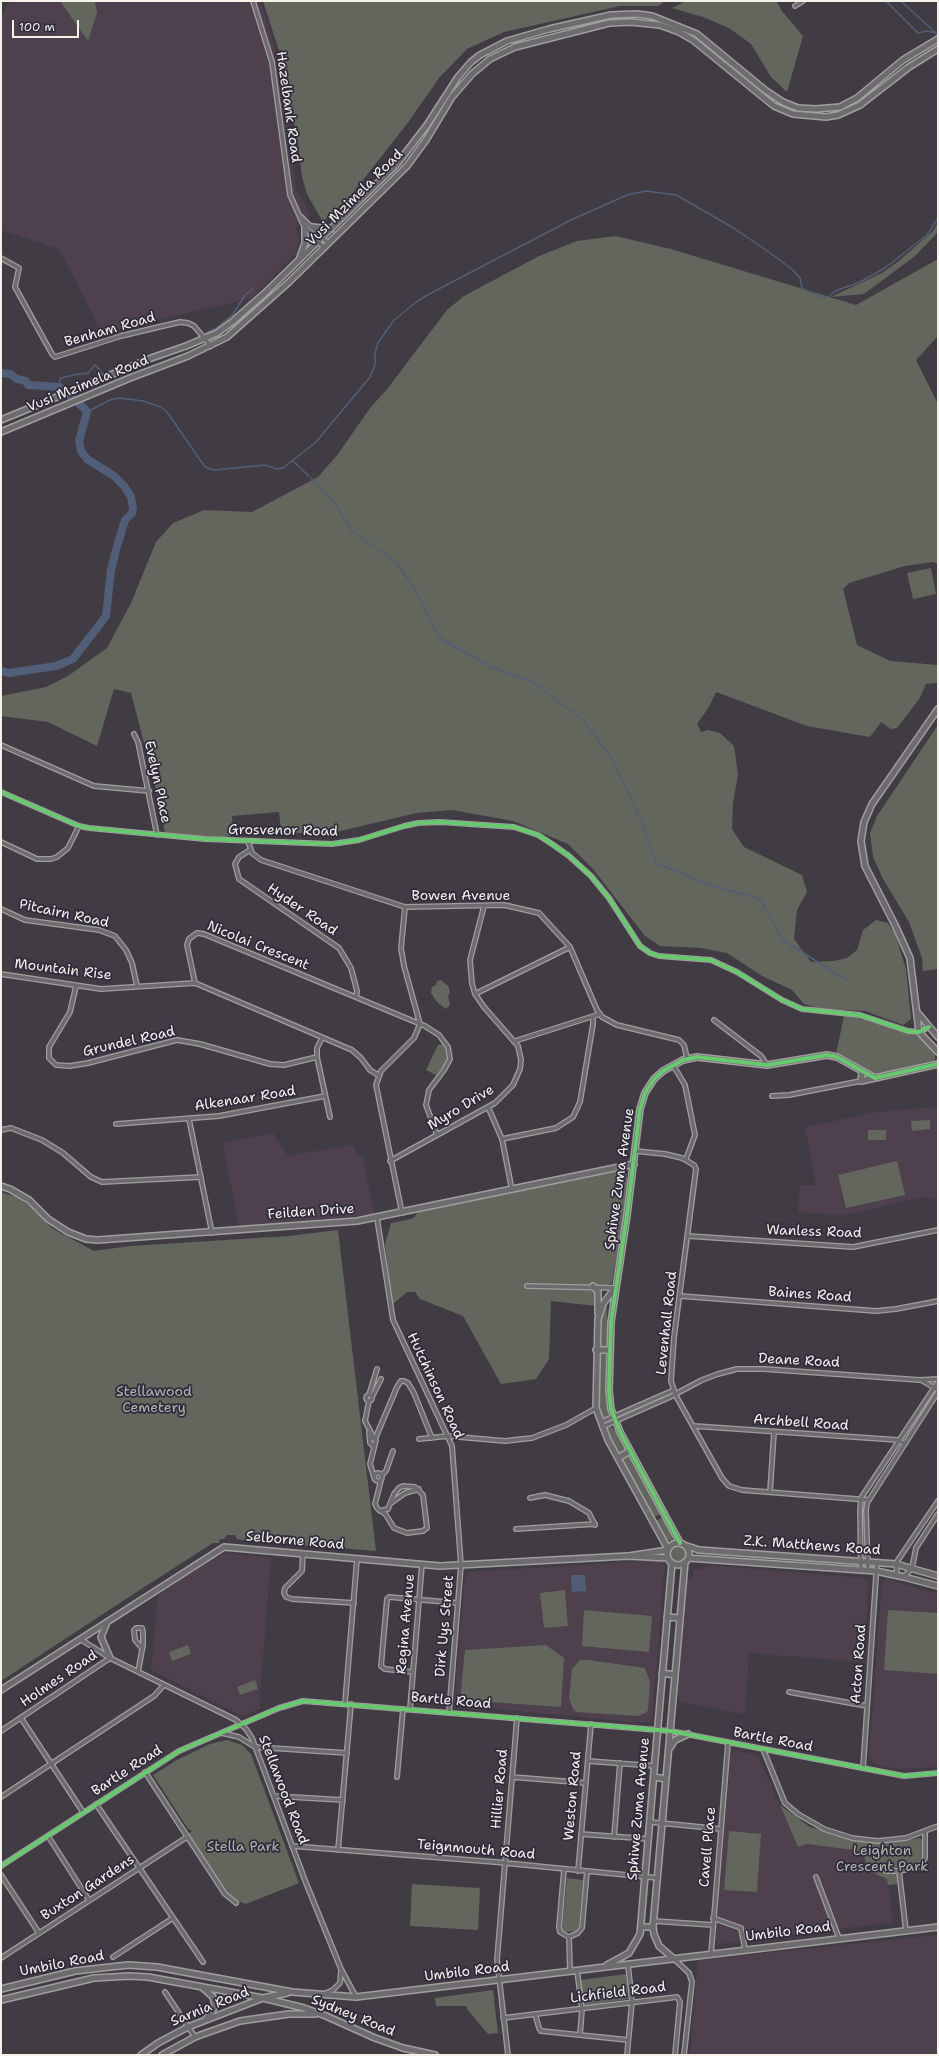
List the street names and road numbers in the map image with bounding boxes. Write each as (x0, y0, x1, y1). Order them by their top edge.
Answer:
street label: Hazelbank Road (272, 50, 304, 164)
street label: Vusi Mzimela Road (303, 146, 407, 250)
street label: Benham Road (63, 309, 157, 351)
street label: Vusi Mzimela Road (25, 352, 151, 416)
street label: Evelyn Place (140, 739, 174, 825)
street label: Grosvenor Road (228, 822, 338, 840)
street label: Hyder Road (264, 880, 340, 940)
street label: Bowen Avenue (411, 888, 511, 904)
street label: Pitcairn Road (18, 896, 110, 932)
street label: Nicolai Crescent (204, 918, 312, 974)
street label: Mountain Rise (13, 956, 113, 984)
street label: Grundel Road (81, 1023, 177, 1061)
street label: Myro Drive (425, 1082, 497, 1134)
street label: Alkenaar Road (193, 1083, 297, 1115)
street label: Sphiwe Zuma Avenue (602, 1107, 638, 1251)
street label: Feilden Drive (267, 1201, 355, 1223)
street label: Wanless Road (766, 1222, 862, 1242)
street label: Levenhall Road (653, 1270, 681, 1376)
street label: Baines Road (768, 1284, 852, 1306)
street label: Hutchinson Road (403, 1330, 467, 1442)
street label: Deane Road (758, 1350, 840, 1372)
street label: Archbell Road (753, 1411, 849, 1435)
street label: Selborne Road (245, 1528, 345, 1554)
street label: Z.K. Matthews Road (743, 1533, 881, 1559)
street label: Regina Avenue (393, 1573, 419, 1675)
street label: Dirk Uys Street (432, 1574, 458, 1678)
street label: Acton Road (848, 1624, 870, 1704)
street label: Holmes Road (17, 1647, 101, 1711)
street label: Bartle Road (410, 1689, 492, 1713)
street label: Bartle Road (732, 1724, 814, 1756)
street label: Stellawood Road (254, 1733, 312, 1847)
street label: Sphiwe Zuma Avenue (624, 1737, 654, 1881)
street label: Bartle Road (89, 1742, 165, 1800)
street label: Hillier Road (488, 1748, 512, 1830)
street label: Weston Road (561, 1750, 585, 1842)
street label: Cavell Place (696, 1806, 720, 1888)
street label: Teignmouth Road (416, 1836, 536, 1864)
street label: Buxton Gardens (38, 1851, 138, 1925)
street label: Umbilo Road (744, 1918, 832, 1946)
street label: Umbilo Road (18, 1948, 106, 1980)
street label: Umbilo Road (423, 1958, 511, 1986)
street label: Lichfield Road (569, 1979, 667, 2007)
street label: Sarnia Road (168, 1984, 252, 2030)
street label: Sydney Road (309, 1992, 397, 2040)

